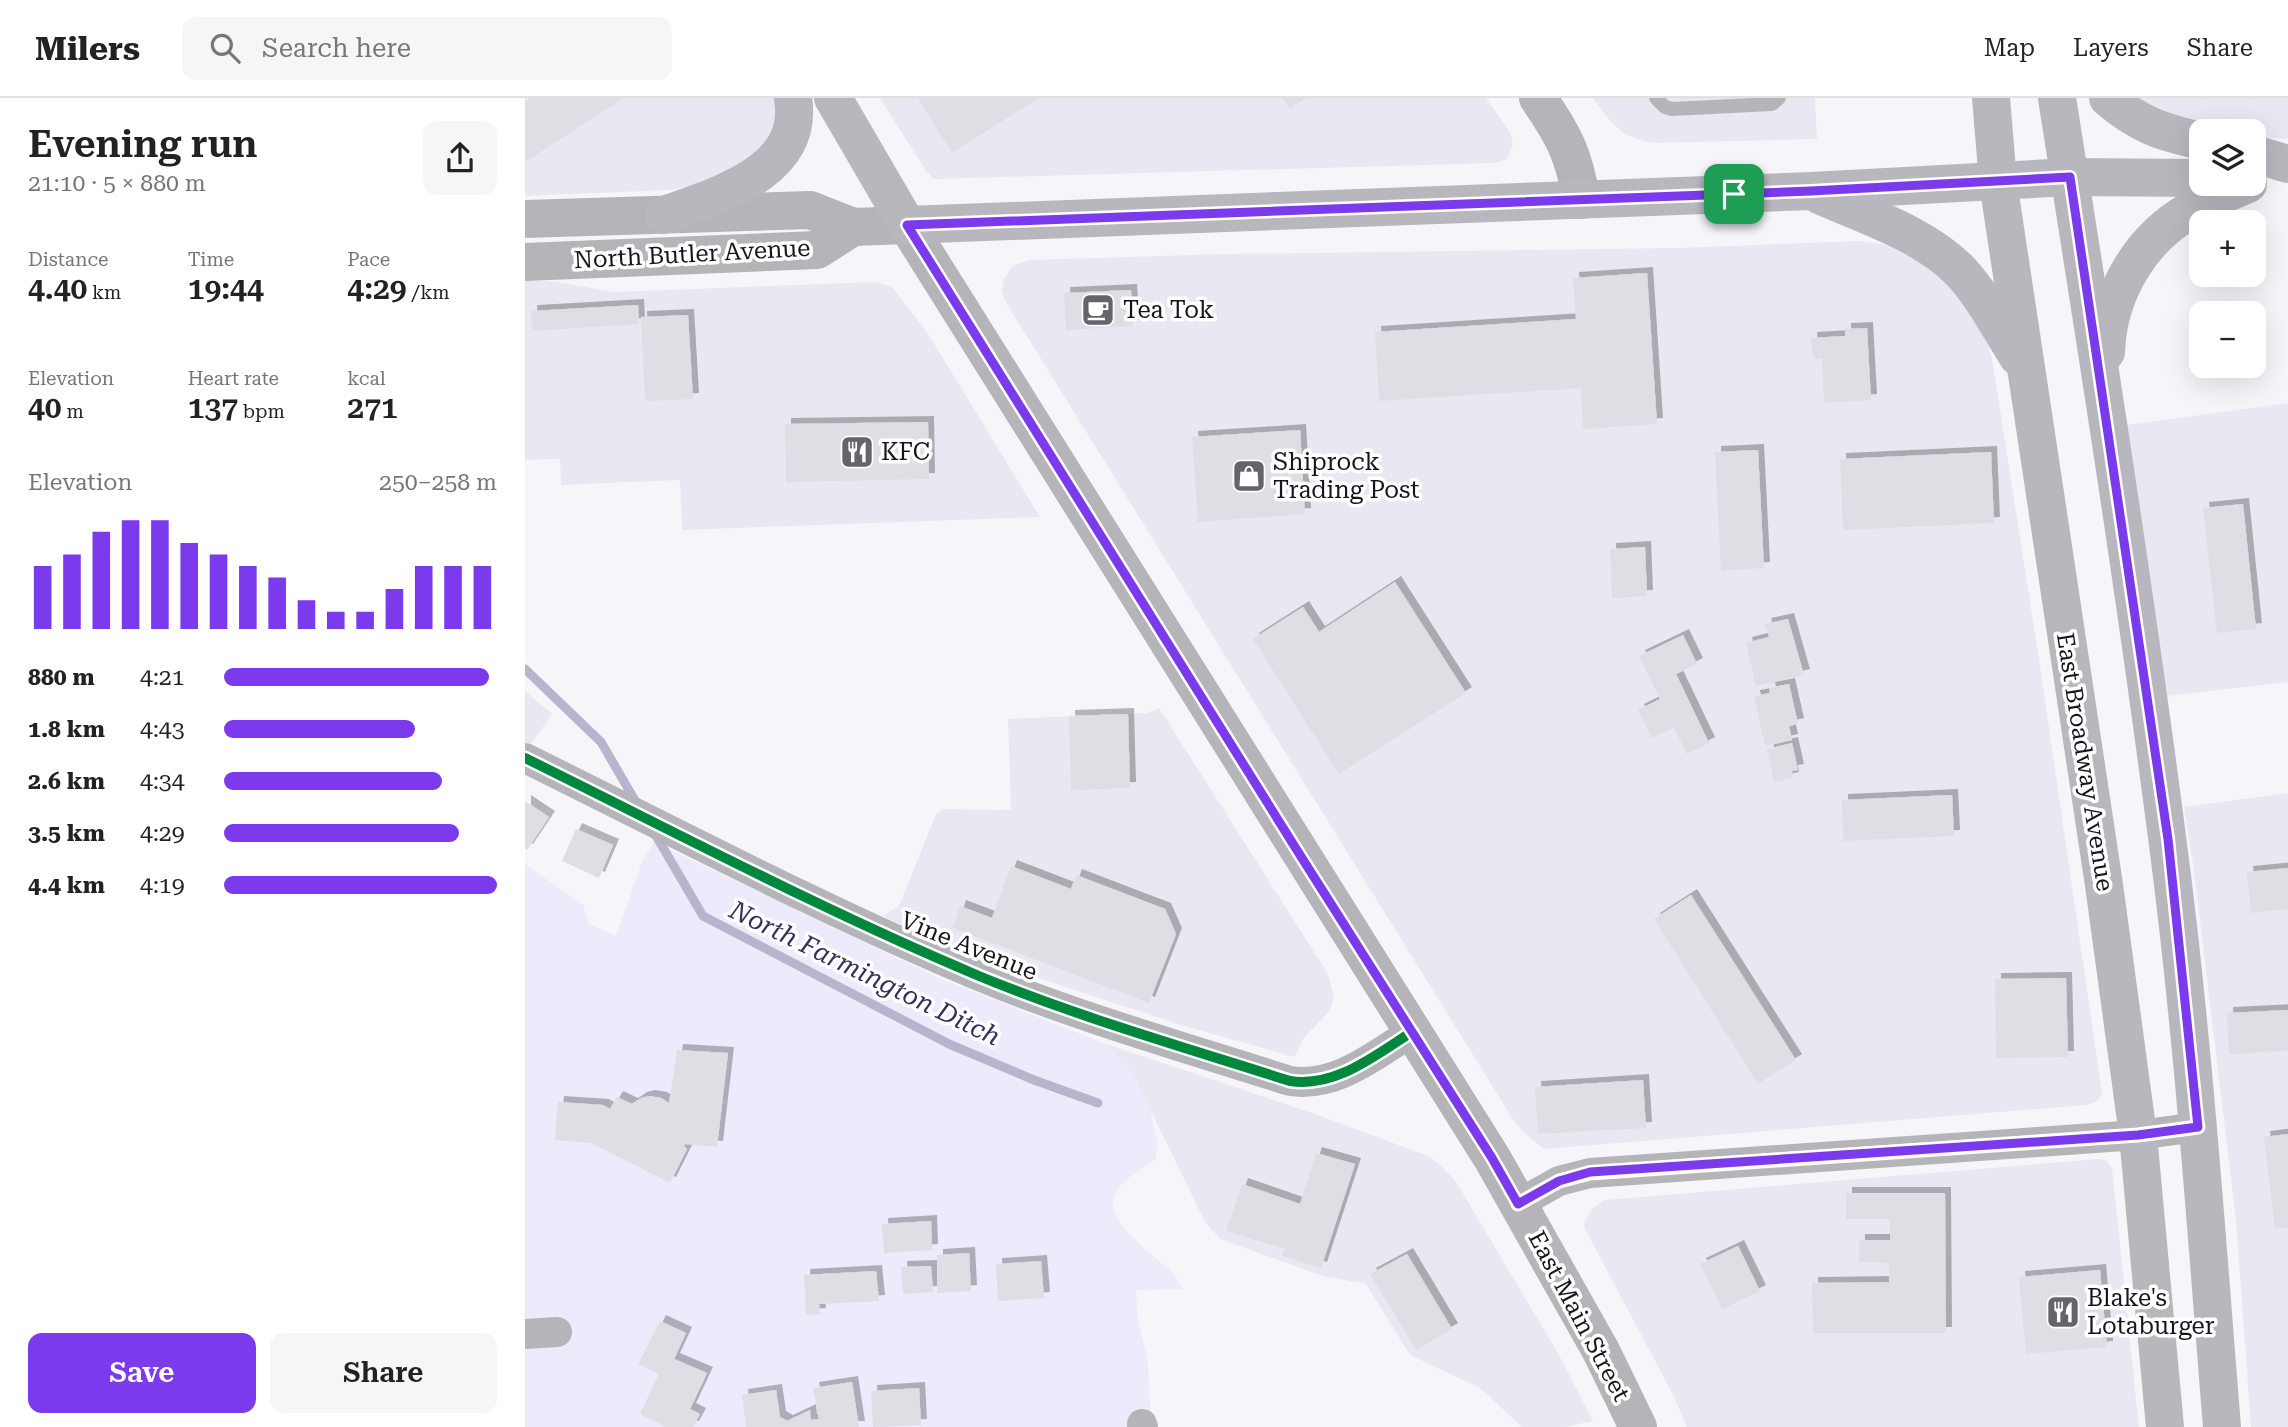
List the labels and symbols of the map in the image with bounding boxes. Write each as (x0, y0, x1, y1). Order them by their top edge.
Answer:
pin (1704, 164, 1764, 224)
street label: North Butler Avenue (573, 234, 811, 274)
cafe icon: Tea Tok (1079, 291, 1117, 329)
place label: Tea Tok (1123, 296, 1214, 324)
restaurant icon: KFC (838, 433, 876, 471)
place label: KFC (881, 438, 930, 466)
place label: Shiprock Trading Post (1273, 448, 1419, 504)
shop icon: Shiprock Trading Post (1230, 457, 1268, 495)
street label: East Broadway Avenue (2051, 631, 2119, 893)
water label: North Farmington Ditch (724, 894, 1005, 1052)
street label: Vine Avenue (896, 906, 1042, 986)
street label: East Main Street (1522, 1226, 1636, 1406)
place label: Blake's Lotaburger (2087, 1284, 2215, 1340)
restaurant icon: Blake's Lotaburger (2044, 1293, 2082, 1331)

